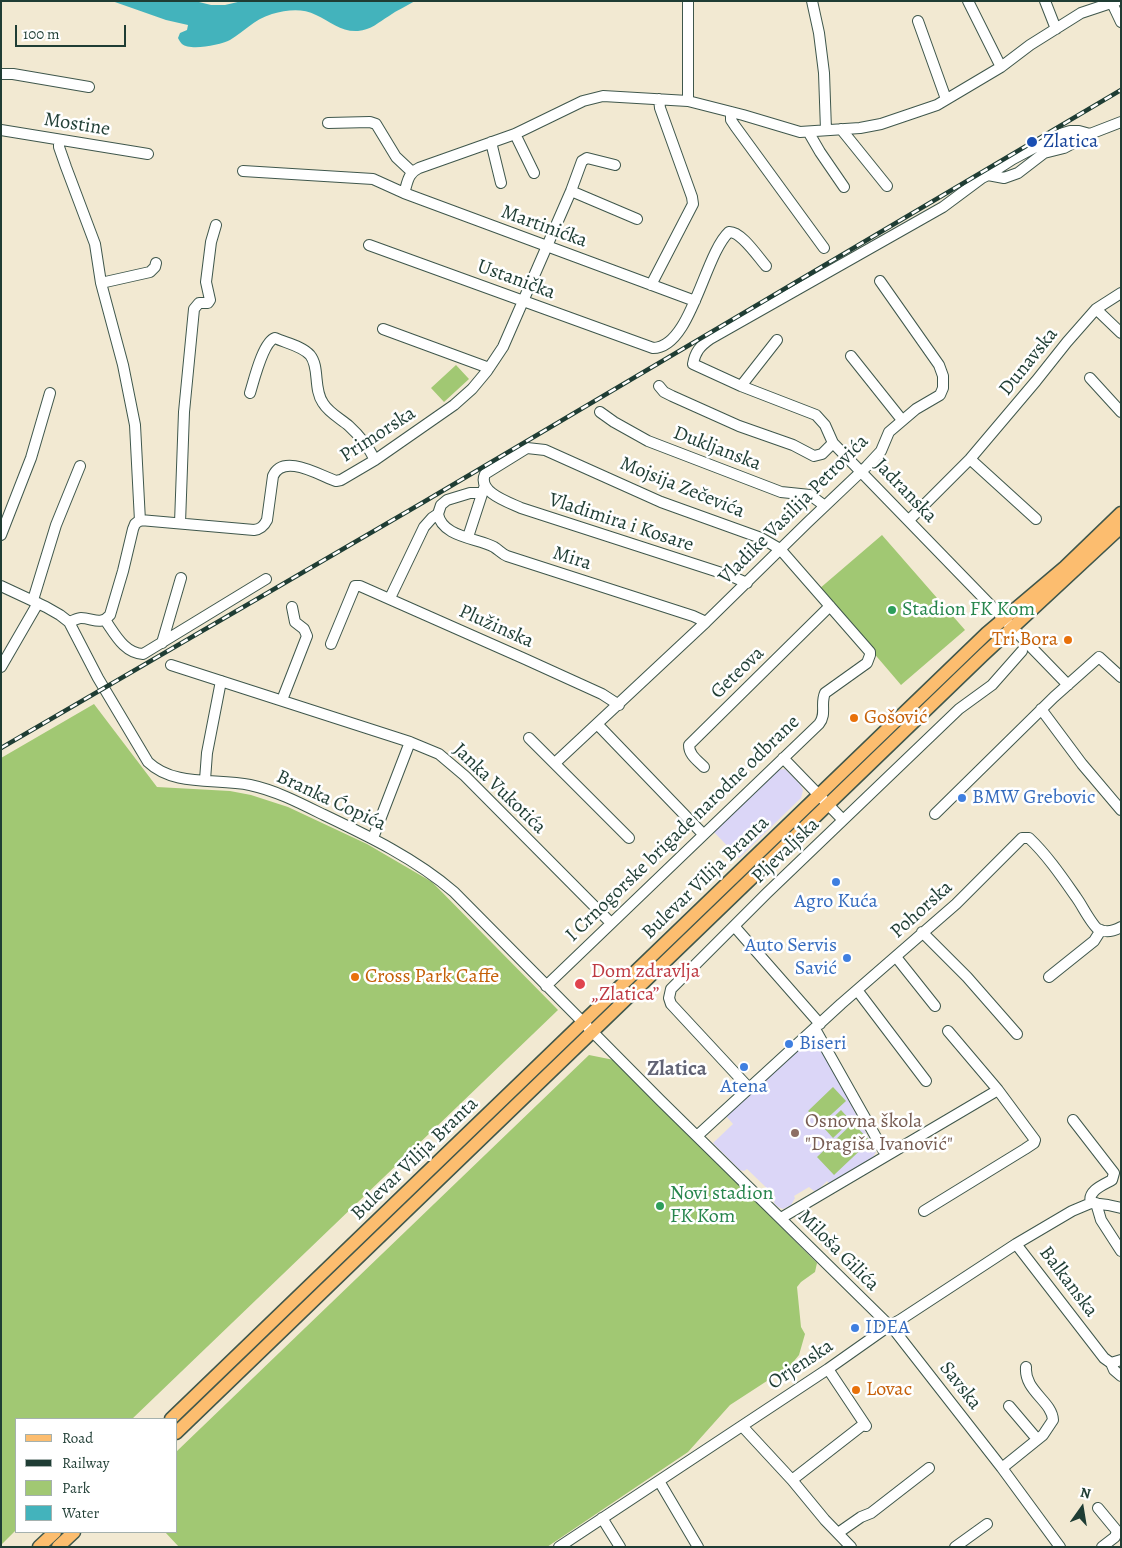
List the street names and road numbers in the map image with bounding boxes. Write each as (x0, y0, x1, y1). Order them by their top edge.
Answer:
street label: Mostine (42, 108, 112, 142)
street label: Martinićka (498, 200, 590, 254)
street label: Ustanička (474, 255, 558, 305)
street label: Dunavska (994, 323, 1064, 401)
street label: Primorska (336, 402, 420, 468)
street label: Dukljanska (670, 421, 764, 477)
street label: Vladike Vasilija Petrovića (714, 430, 874, 590)
street label: Mojsija Zečevića (616, 452, 748, 524)
street label: Jadranska (868, 454, 942, 528)
street label: Vladimira i Kosare (546, 488, 696, 558)
street label: Mira (550, 542, 594, 576)
street label: Plužinska (455, 600, 537, 654)
street label: Geteova (706, 642, 770, 704)
street label: I Crnogorske brigade narodne odbrane (561, 711, 805, 947)
street label: Janka Vukotića (447, 738, 551, 840)
street label: Branka Ćopića (272, 765, 390, 837)
street label: Bulevar Vilija Branta (637, 811, 775, 945)
street label: Pljevaljska (747, 813, 825, 889)
street label: Pohorska (886, 876, 958, 944)
street label: Bulevar Vilija Branta (346, 1092, 484, 1226)
street label: Miloša Gilića (792, 1205, 884, 1297)
street label: Balkanska (1033, 1242, 1103, 1322)
street label: Orjenska (764, 1335, 838, 1395)
street label: Savska (934, 1357, 986, 1415)

